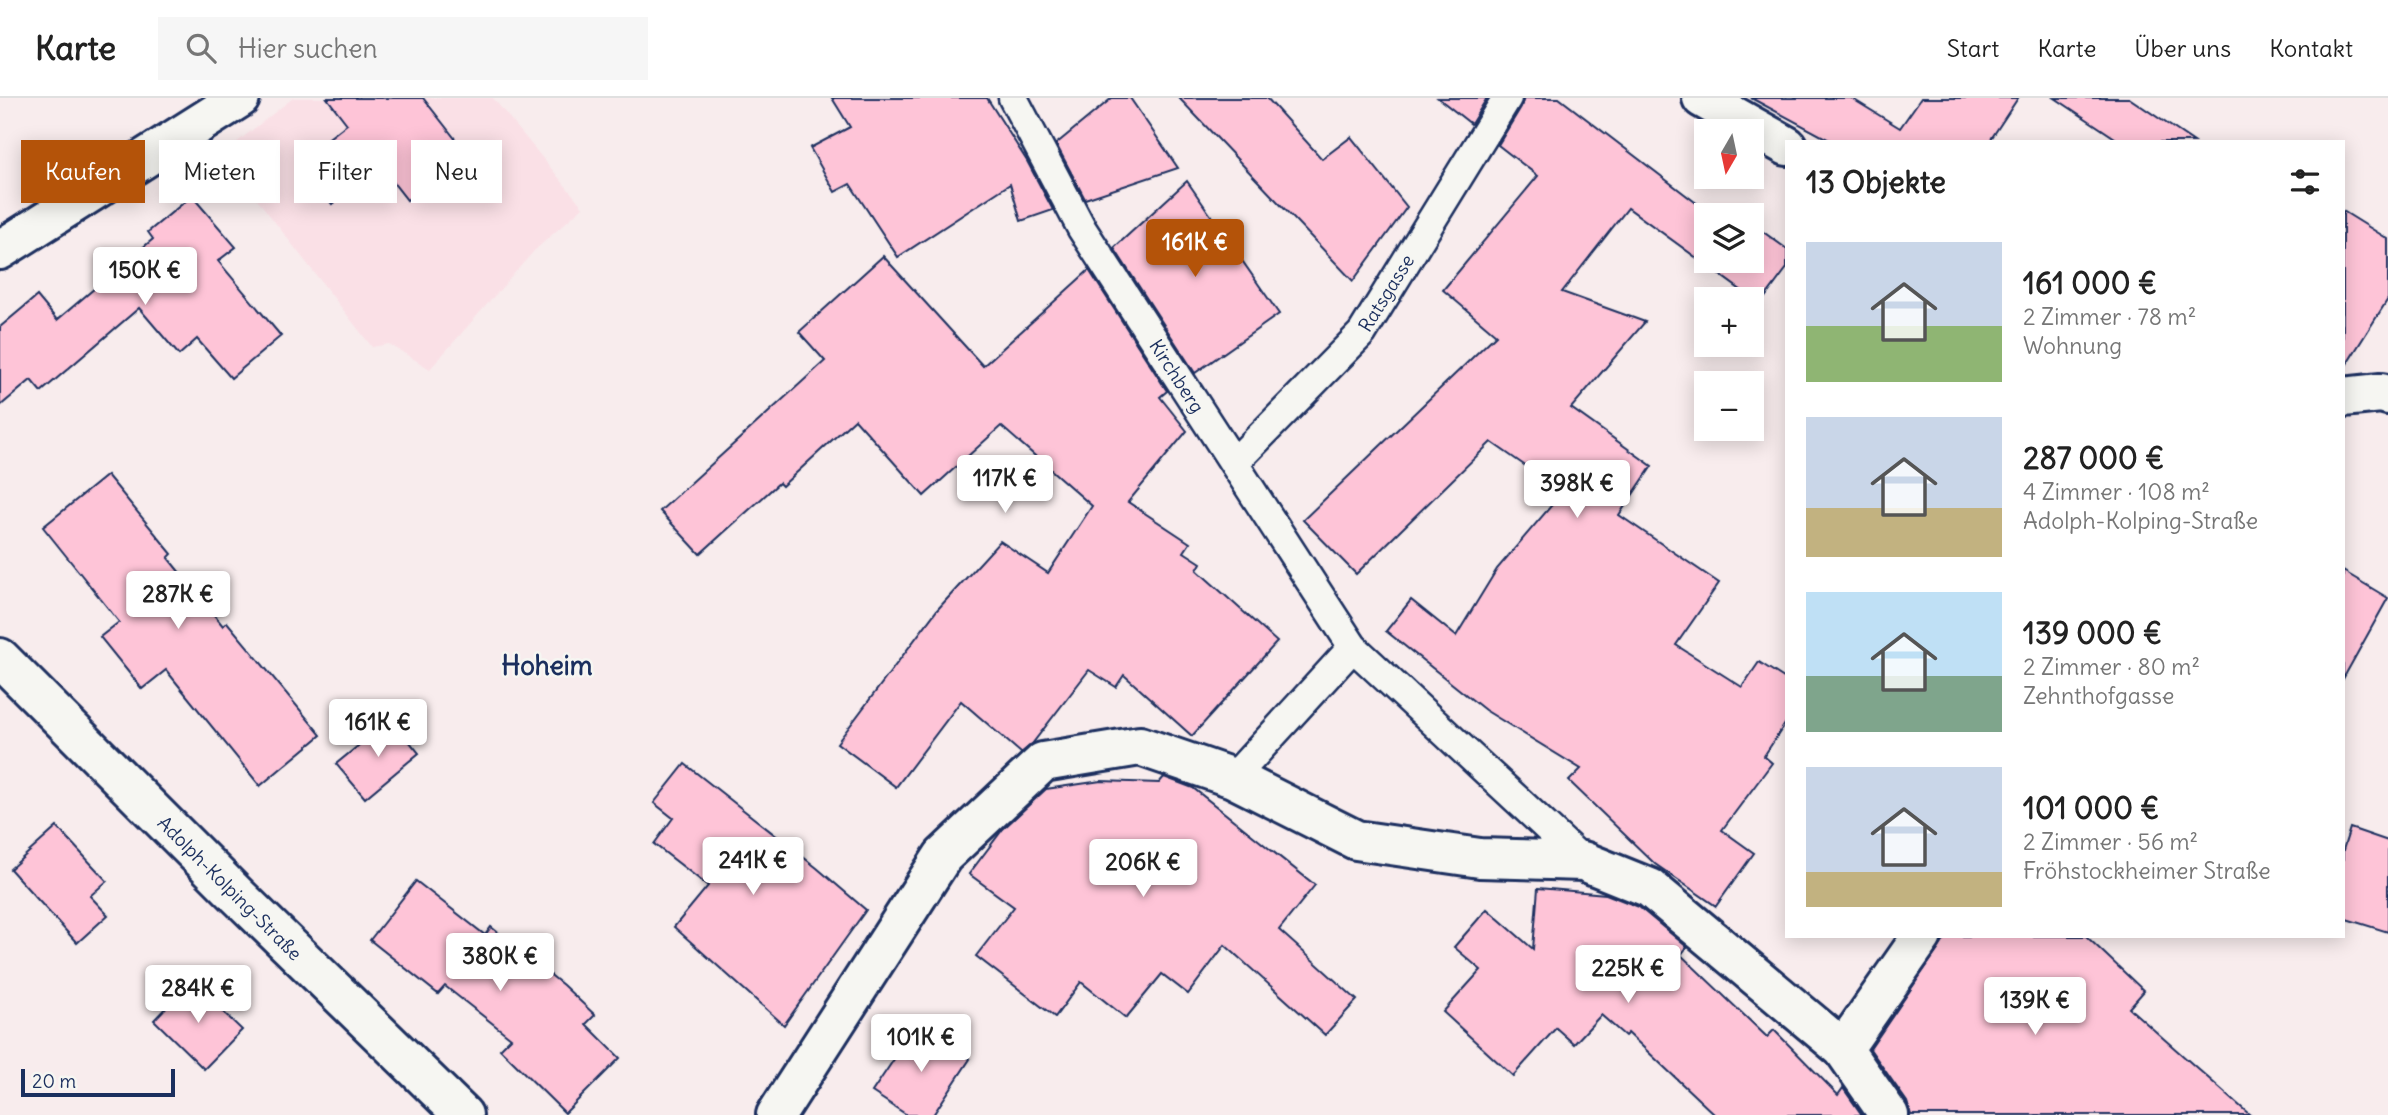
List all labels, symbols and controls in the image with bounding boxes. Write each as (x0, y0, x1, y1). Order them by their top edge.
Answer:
search box (158, 17, 648, 80)
text: Karte (35, 27, 116, 69)
icon: search (182, 29, 220, 67)
text: Hier suchen (238, 32, 378, 65)
text: Start (1947, 33, 1999, 63)
text: Karte (2037, 33, 2096, 63)
text: Über uns (2134, 33, 2231, 63)
text: Kontakt (2269, 33, 2353, 63)
north arrow (1694, 119, 1764, 189)
map controls (1694, 119, 1764, 441)
chip: Kaufen (21, 140, 145, 203)
chip: Mieten (159, 140, 280, 203)
chip: Filter (294, 140, 397, 203)
chip: Neu (411, 140, 502, 203)
text: 13 Objekte (1806, 163, 1946, 201)
icon: filters (2286, 163, 2324, 201)
button: layers (1694, 203, 1764, 273)
pin: 161K € (1138, 220, 1252, 279)
text: 161K € (1162, 227, 1228, 256)
pin: 150K € (88, 248, 202, 307)
street label: Ratsgasse (1353, 250, 1419, 336)
text: 150K € (109, 255, 181, 284)
text: 161 000 € (2023, 264, 2157, 302)
icon: home (1862, 270, 1946, 354)
button: + (1694, 287, 1764, 357)
text: 2 Zimmer · 78 m² (2023, 302, 2196, 331)
text: Wohnung (2023, 331, 2122, 360)
street label: Kirchberg (1144, 335, 1210, 417)
button: − (1694, 371, 1764, 441)
text: 287 000 € (2023, 439, 2164, 477)
icon: home (1862, 445, 1946, 529)
pin: 117K € (948, 456, 1062, 515)
pin: 398K € (1520, 460, 1634, 520)
text: 117K € (973, 463, 1037, 492)
text: 398K € (1540, 468, 1614, 497)
text: 4 Zimmer · 108 m² (2023, 477, 2210, 506)
text: Adolph-Kolping-Straße (2023, 506, 2258, 535)
pin: 287K € (121, 572, 235, 631)
text: 287K € (142, 579, 214, 608)
text: 139 000 € (2023, 614, 2162, 652)
icon: home (1862, 620, 1946, 704)
district label: Hoheim (502, 649, 593, 682)
text: 2 Zimmer · 80 m² (2023, 652, 2200, 681)
text: Zehnthofgasse (2023, 681, 2174, 710)
pin: 161K € (321, 700, 435, 759)
text: 161K € (345, 707, 411, 736)
text: 101 000 € (2023, 789, 2159, 827)
icon: home (1862, 795, 1946, 879)
street label: Adolph-Kolping-Straße (153, 811, 307, 965)
text: 2 Zimmer · 56 m² (2023, 827, 2198, 856)
pin: 241K € (696, 838, 810, 897)
pin: 206K € (1086, 840, 1200, 899)
text: 241K € (719, 845, 787, 874)
text: 206K € (1105, 847, 1181, 876)
text: Fröhstockheimer Straße (2023, 856, 2271, 885)
pin: 380K € (443, 934, 557, 993)
text: 380K € (462, 941, 538, 970)
pin: 225K € (1571, 946, 1685, 1005)
text: 225K € (1592, 953, 1664, 982)
pin: 284K € (141, 965, 255, 1025)
text: 284K € (161, 973, 235, 1002)
pin: 139K € (1978, 978, 2092, 1037)
text: 139K € (2000, 985, 2070, 1014)
pin: 101K € (864, 1014, 978, 1074)
text: 101K € (887, 1022, 955, 1051)
scale bar (21, 1066, 175, 1098)
text: 20 m (32, 1069, 76, 1093)

